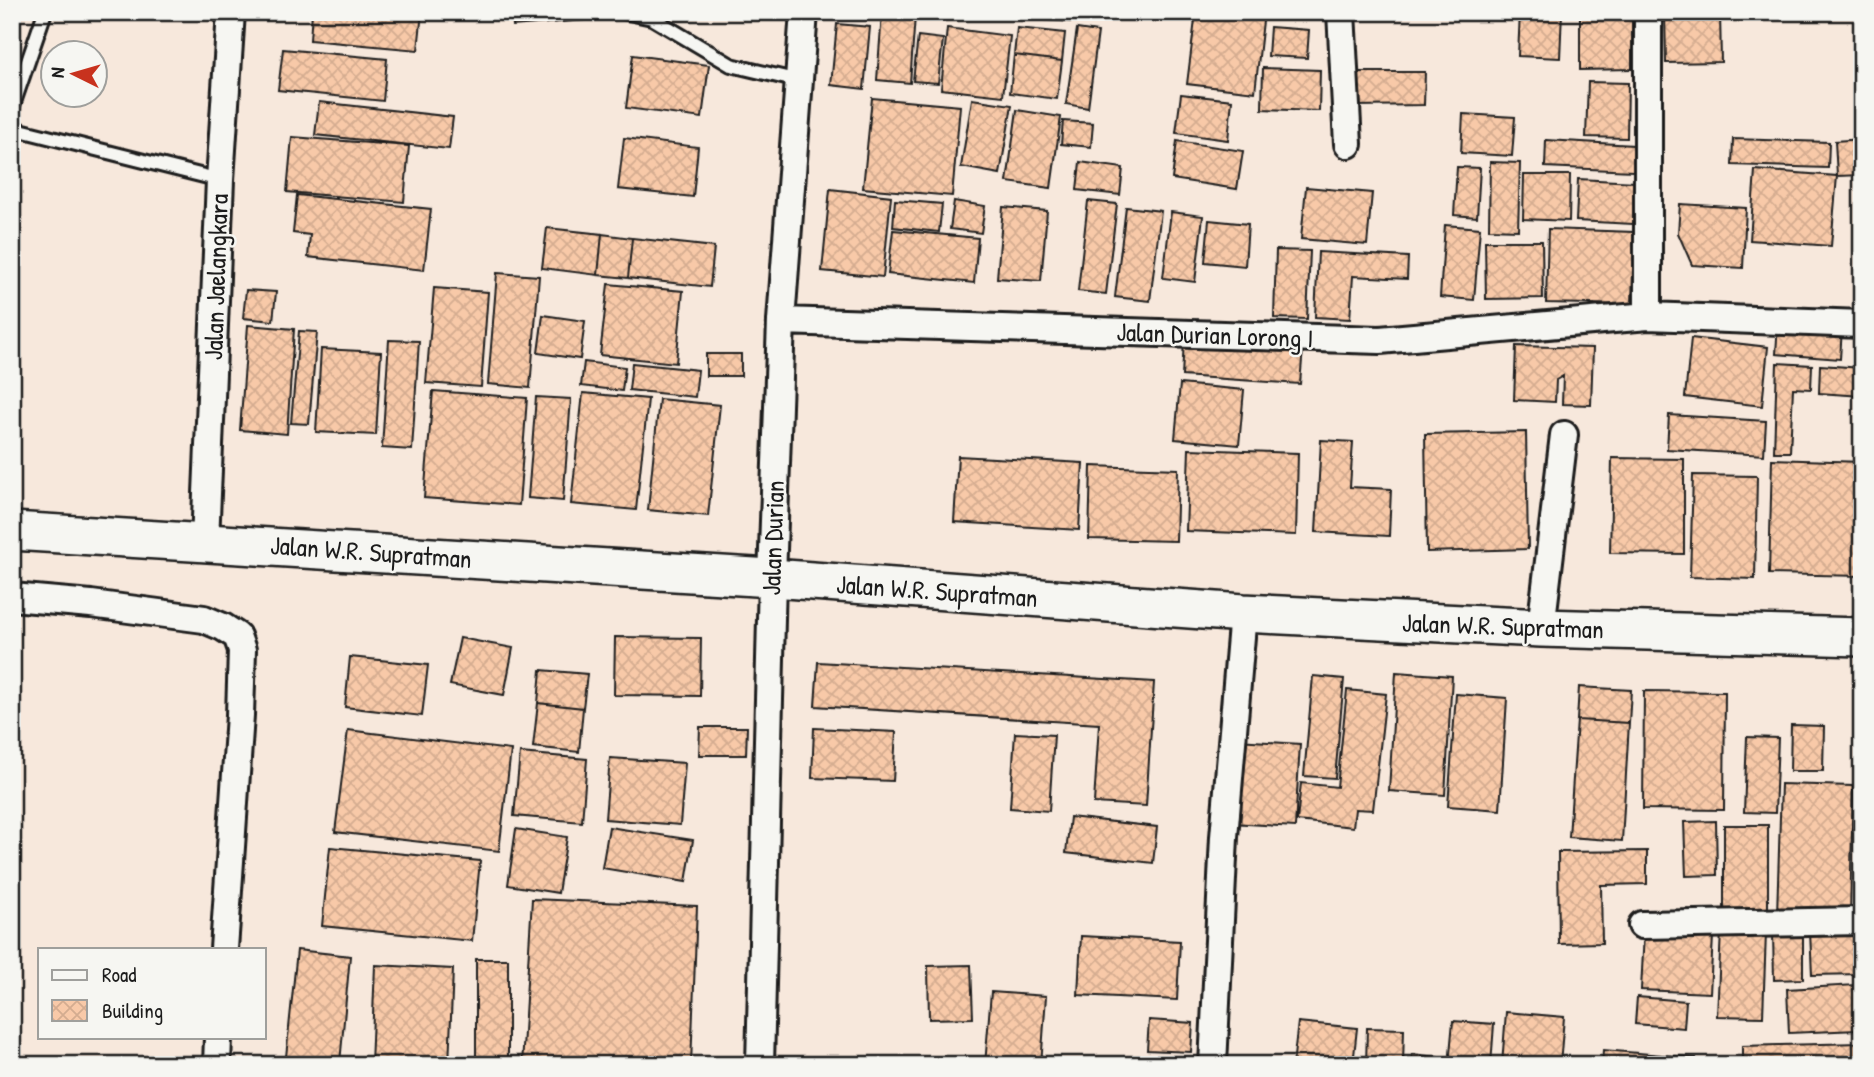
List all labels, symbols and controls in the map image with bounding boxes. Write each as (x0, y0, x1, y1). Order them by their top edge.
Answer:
north arrow (38, 38, 108, 108)
text: N (44, 66, 70, 79)
street label: Jalan Jaelangkara (195, 193, 236, 361)
street label: Jalan Durian Lorong I (1116, 314, 1314, 355)
street label: Jalan Durian (753, 480, 792, 596)
street label: Jalan W.R. Supratman (269, 527, 473, 576)
street label: Jalan W.R. Supratman (835, 566, 1039, 615)
street label: Jalan W.R. Supratman (1402, 604, 1604, 647)
legend (38, 948, 266, 1038)
text: Road (102, 960, 136, 989)
text: Building (102, 996, 163, 1025)

